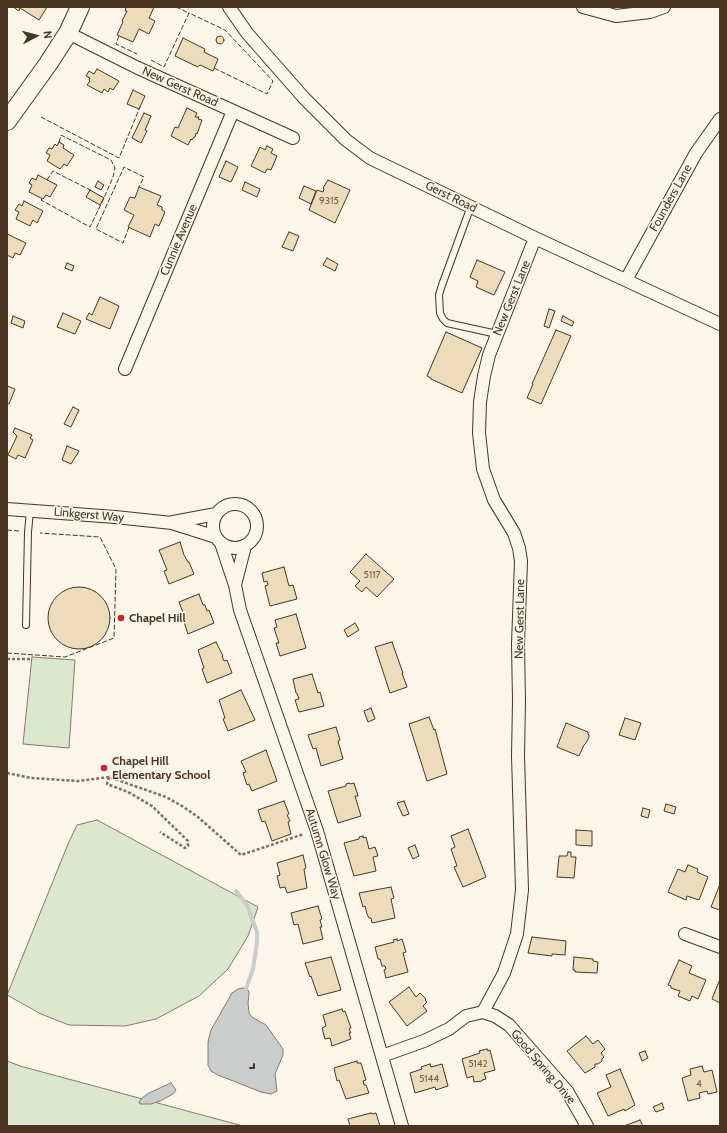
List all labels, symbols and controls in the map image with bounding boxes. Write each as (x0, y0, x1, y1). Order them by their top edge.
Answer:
north arrow (16, 16, 56, 56)
text: N (41, 30, 55, 39)
street label: New Gerst Road (140, 64, 220, 110)
street label: Founders Lane (647, 162, 695, 234)
street label: Gerst Road (423, 178, 479, 216)
house number: 9315 (319, 195, 339, 207)
street label: Cunnie Avenue (157, 202, 201, 278)
street label: New Gerst Lane (490, 258, 534, 338)
street label: Linkgerst Way (53, 505, 125, 525)
house number: 5117 (364, 569, 380, 581)
street label: New Gerst Lane (512, 579, 528, 659)
place label: Chapel Hill (129, 611, 186, 625)
marker: Chapel Hill (116, 613, 126, 623)
place label: Chapel Hill Elementary School (112, 754, 210, 782)
marker: Chapel Hill Elementary School (99, 763, 109, 773)
street label: Autumn Glow Way (302, 806, 344, 902)
street label: Good Spring Drive (508, 1027, 578, 1107)
house number: 5142 (468, 1058, 488, 1070)
house number: 5144 (419, 1073, 439, 1085)
house number: 4 (696, 1078, 702, 1090)

